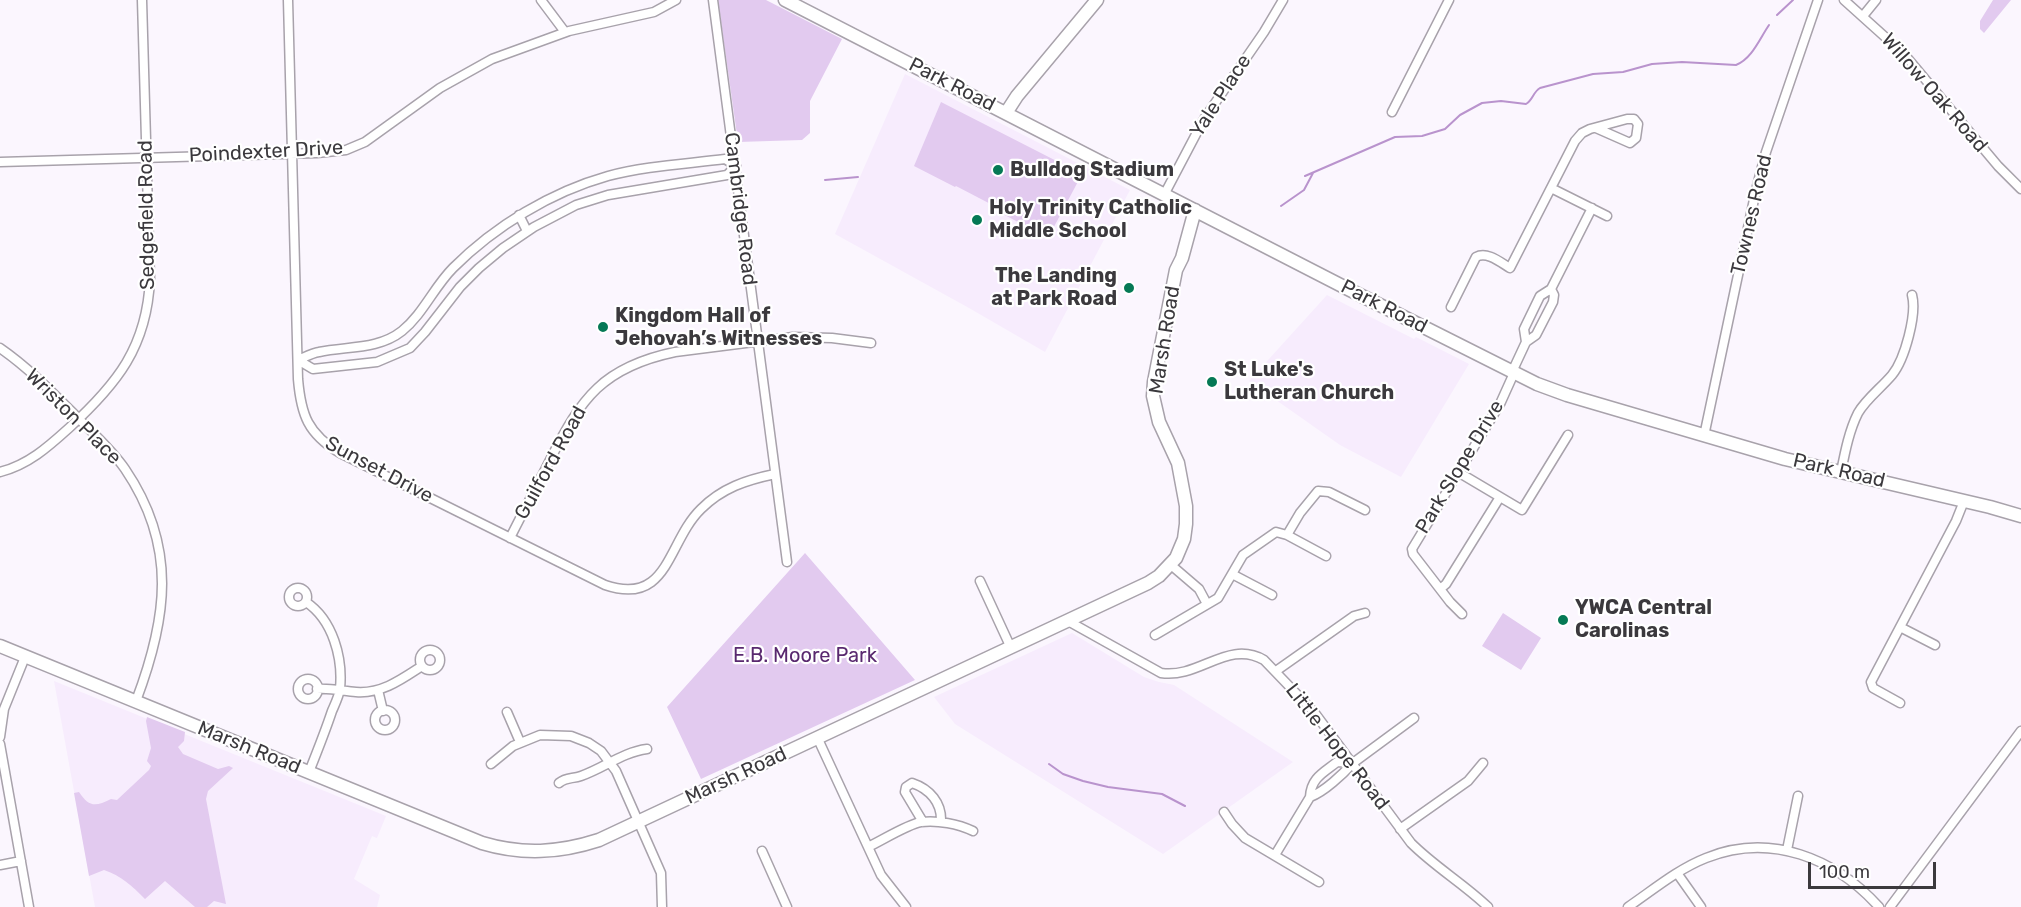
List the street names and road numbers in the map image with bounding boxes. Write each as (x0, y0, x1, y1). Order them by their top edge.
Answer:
street label: Willow Oak Road (1876, 29, 1992, 157)
street label: Yale Place (1185, 50, 1257, 142)
street label: Park Road (905, 53, 999, 117)
street label: Cambridge Road (719, 131, 761, 287)
street label: Poindexter Drive (188, 136, 344, 168)
street label: Sedgefield Road (134, 140, 160, 290)
street label: Townes Road (1727, 153, 1777, 277)
street label: Park Road (1337, 275, 1431, 339)
street label: Marsh Road (1145, 284, 1185, 396)
street label: Wriston Place (20, 364, 126, 470)
street label: Park Slope Drive (1411, 396, 1509, 538)
street label: Guilford Road (510, 402, 592, 524)
street label: Sunset Drive (321, 432, 437, 508)
street label: Park Road (1791, 449, 1887, 493)
street label: Little Hope Road (1280, 679, 1394, 815)
street label: Marsh Road (194, 716, 304, 780)
street label: Marsh Road (681, 742, 791, 810)

